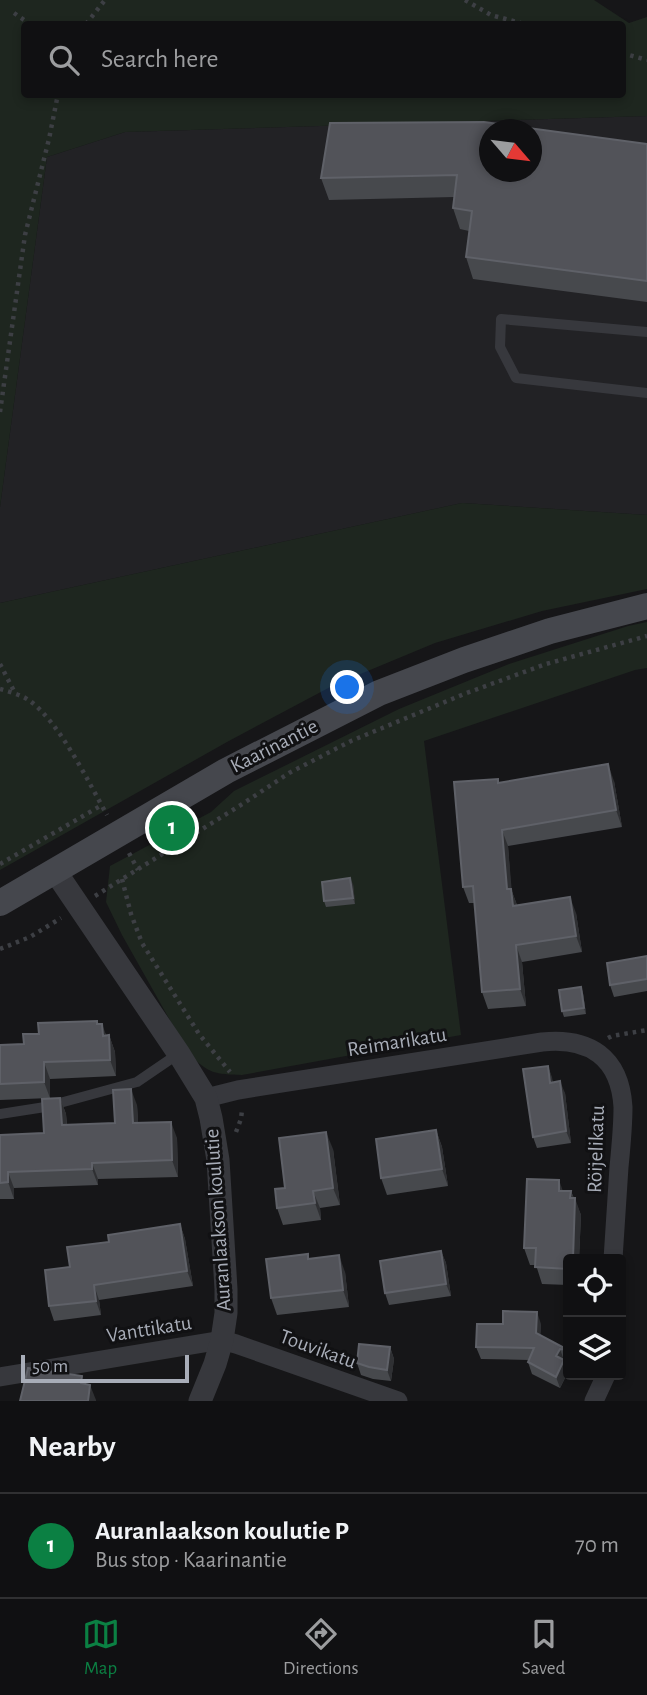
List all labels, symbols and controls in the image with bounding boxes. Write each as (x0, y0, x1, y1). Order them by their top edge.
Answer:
search box (21, 21, 626, 98)
icon: search (45, 41, 83, 79)
text: Search here (101, 46, 219, 72)
north arrow (479, 119, 542, 182)
your location (330, 670, 364, 704)
street label: Kaarinantie (227, 715, 321, 777)
pin: 1 (149, 802, 195, 854)
street label: Reimarikatu (346, 1024, 448, 1060)
street label: Röijelikatu (584, 1104, 608, 1193)
street label: Auranlaakson koulutie (201, 1128, 235, 1312)
map controls (563, 1254, 626, 1380)
button: locate (563, 1254, 626, 1317)
street label: Vanttikatu (105, 1312, 193, 1346)
button: layers (563, 1317, 626, 1380)
street label: Touvikatu (277, 1325, 359, 1373)
scale bar (21, 1352, 189, 1384)
text: 50 m (32, 1357, 68, 1376)
text: Nearby (28, 1432, 116, 1462)
text: Auranlaakson koulutie P (95, 1518, 349, 1544)
text: 1 (47, 1534, 55, 1557)
text: 70 m (575, 1534, 619, 1557)
text: Bus stop · Kaarinantie (95, 1549, 287, 1572)
tab: Map (82, 1615, 120, 1680)
tab: Directions (283, 1615, 359, 1680)
tab: Saved (522, 1615, 565, 1680)

